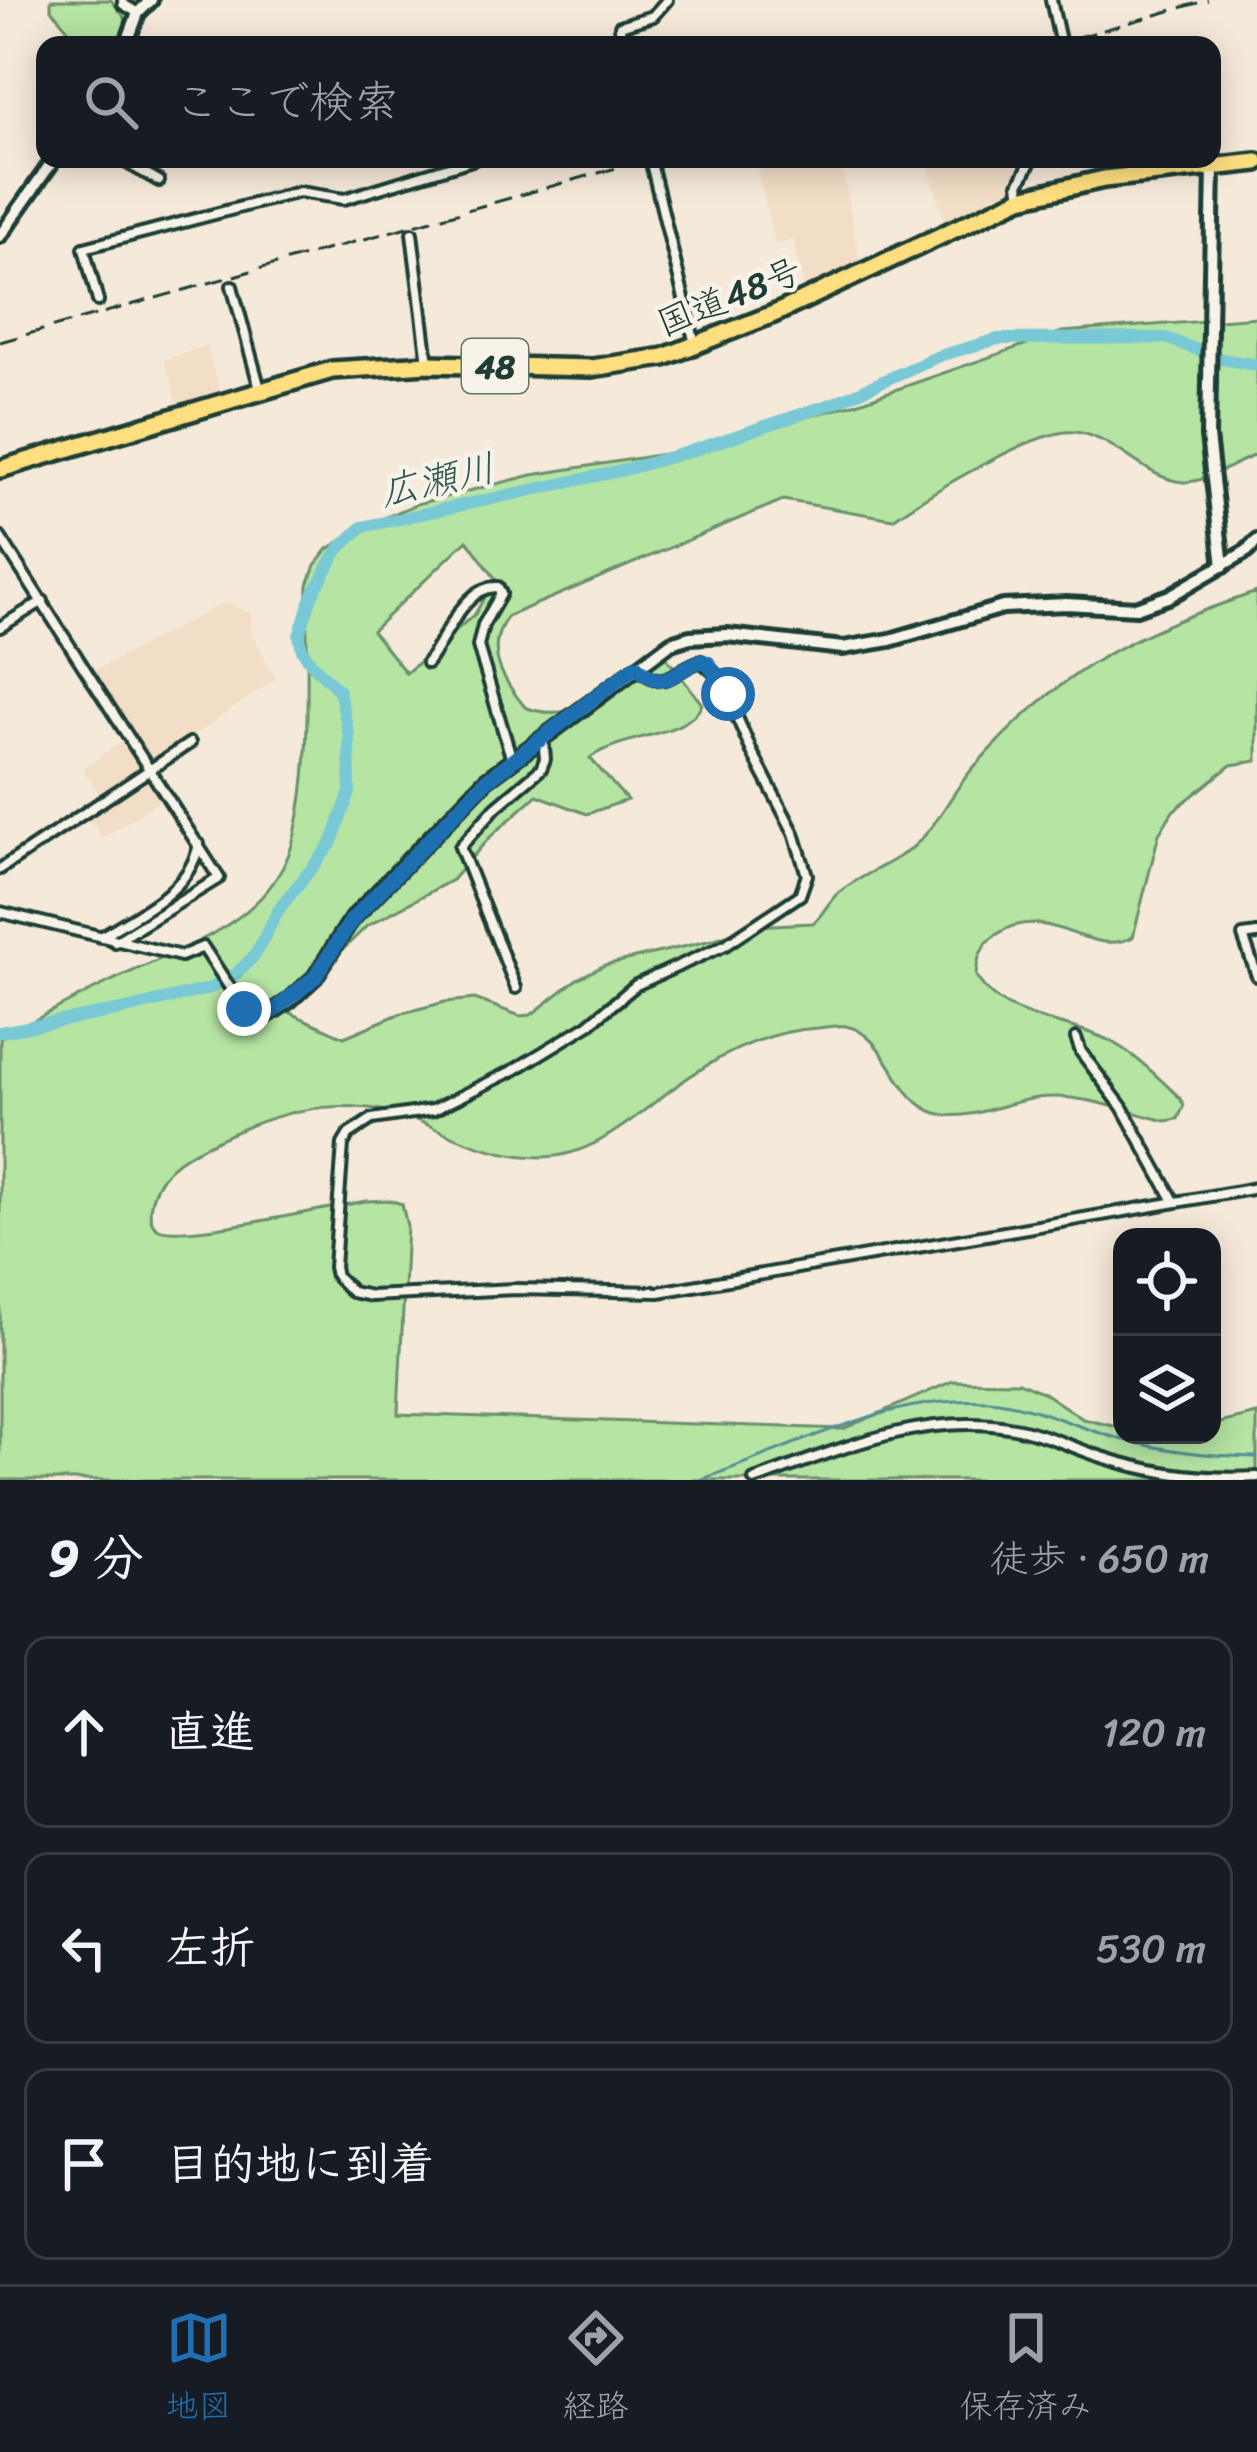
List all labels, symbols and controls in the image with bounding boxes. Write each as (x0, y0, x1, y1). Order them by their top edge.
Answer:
search box (36, 36, 1221, 168)
text: ここで検索 (174, 62, 399, 142)
icon: search (78, 69, 144, 135)
street label: 国道48号 (647, 239, 812, 355)
road number: 48 (462, 339, 528, 393)
water label: 広瀬川 (372, 433, 502, 526)
route start (701, 667, 755, 721)
route end (217, 982, 271, 1036)
map controls (1113, 1228, 1221, 1444)
button: locate (1113, 1228, 1221, 1336)
button: layers (1113, 1336, 1221, 1444)
text: 9 分 (48, 1513, 144, 1603)
text: 徒歩 · 650 m (990, 1524, 1209, 1593)
text: 直進 (165, 1692, 255, 1772)
text: 120 m (1102, 1698, 1206, 1767)
icon: ahead (51, 1699, 117, 1765)
text: 左折 (165, 1908, 255, 1988)
text: 530 m (1096, 1914, 1206, 1983)
icon: left (51, 1915, 117, 1981)
text: 目的地に到着 (165, 2124, 435, 2204)
icon: arrive (51, 2131, 117, 2197)
tab: 地図 (166, 2305, 232, 2435)
tab: 経路 (563, 2305, 629, 2435)
tab: 保存済み (960, 2305, 1092, 2435)

